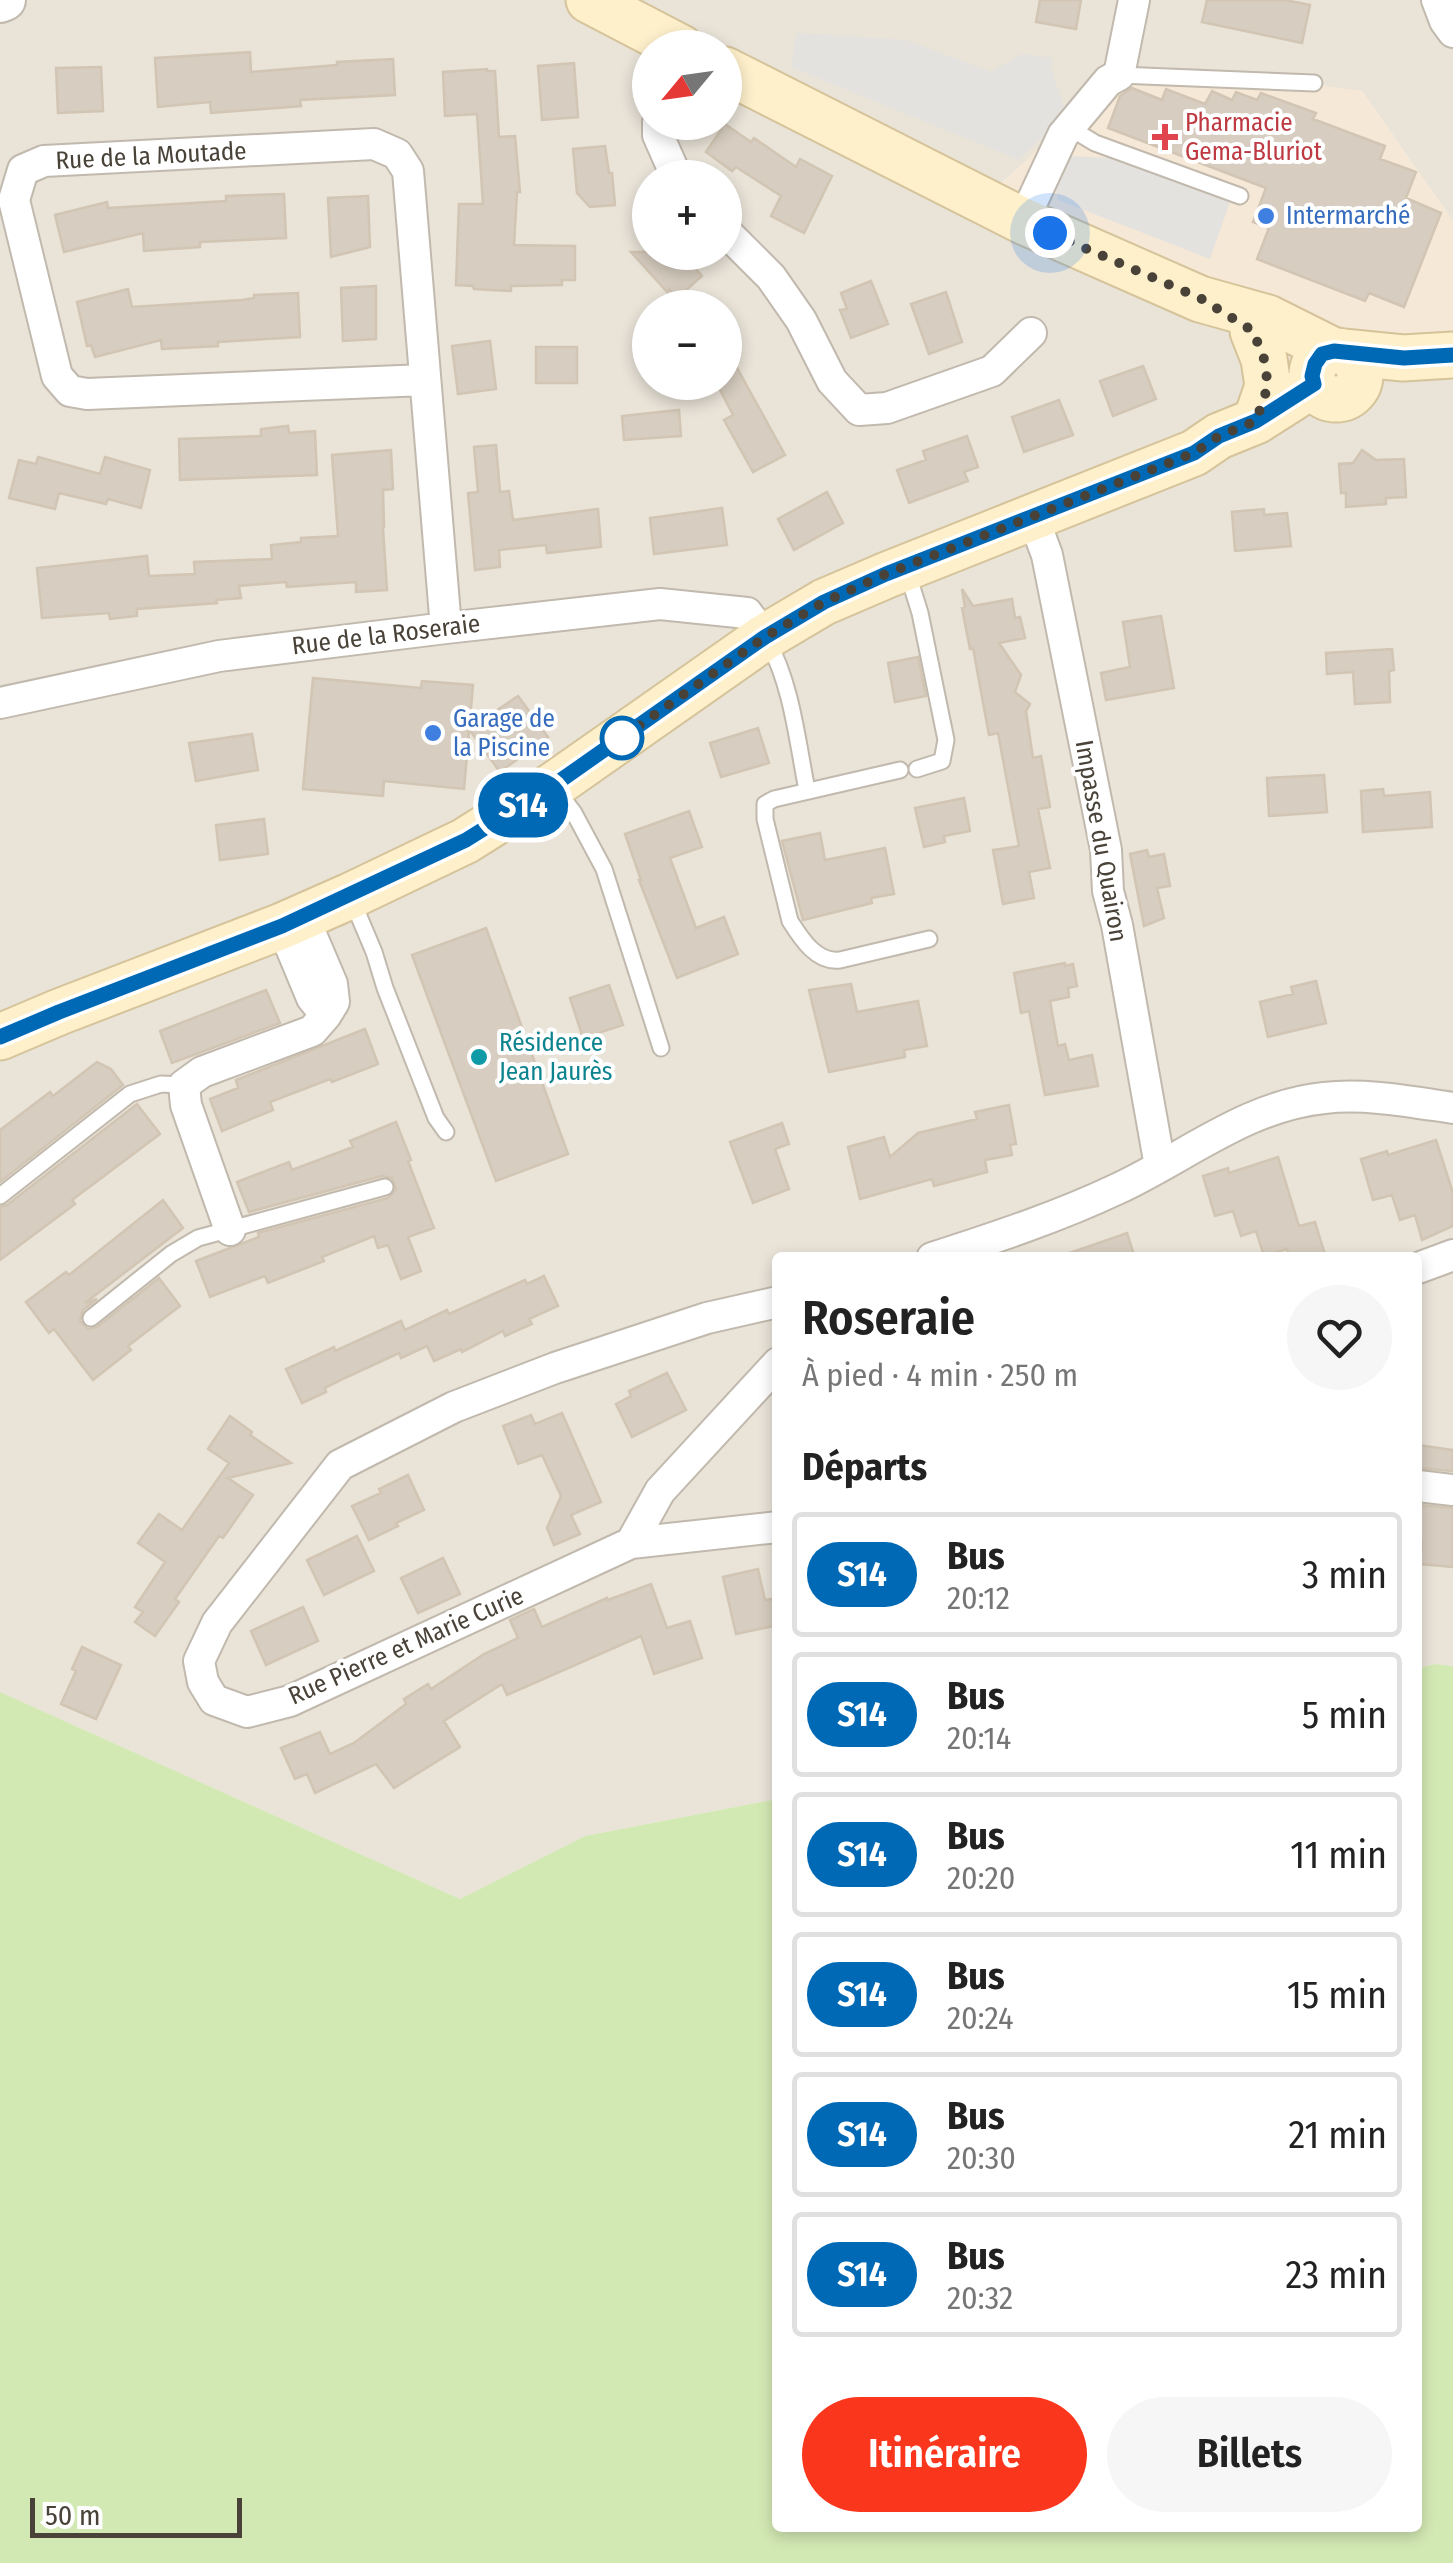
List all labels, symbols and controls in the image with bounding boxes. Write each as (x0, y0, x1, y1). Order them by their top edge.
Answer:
north arrow (632, 30, 742, 140)
map controls (632, 30, 742, 400)
place label: Pharmacie Gema-Bluriot (1185, 108, 1323, 167)
marker: Pharmacie Gema-Bluriot (1154, 126, 1176, 148)
street label: Rue de la Moutade (55, 136, 247, 176)
button: + (632, 160, 742, 270)
place label: Intermarché (1286, 201, 1410, 231)
marker: Intermarché (1255, 205, 1277, 227)
your location (1025, 208, 1075, 258)
button: − (632, 290, 742, 400)
street label: Rue de la Roseraie (290, 609, 482, 661)
place label: Garage de la Piscine (453, 704, 555, 763)
unlabelled marker (601, 717, 643, 759)
marker: Garage de la Piscine (422, 722, 444, 744)
street label: Impasse du Quairon (1068, 738, 1134, 944)
line badge: S14 (466, 772, 580, 838)
text: S14 (498, 784, 548, 826)
place label: Résidence Jean Jaurès (499, 1028, 612, 1087)
marker: Résidence Jean Jaurès (468, 1046, 490, 1068)
button: heart (1287, 1285, 1392, 1390)
text: Roseraie (802, 1289, 975, 1347)
text: À pied · 4 min · 250 m (802, 1356, 1078, 1394)
text: Départs (802, 1444, 927, 1490)
text: Bus (947, 1533, 1005, 1579)
text: 3 min (1302, 1552, 1387, 1598)
text: S14 (837, 1553, 887, 1595)
text: 20:12 (947, 1579, 1010, 1617)
street label: Rue Pierre et Marie Curie (284, 1581, 528, 1711)
text: Bus (947, 1673, 1005, 1719)
text: 5 min (1302, 1692, 1387, 1738)
text: S14 (837, 1693, 887, 1735)
text: 20:14 (947, 1719, 1011, 1757)
text: Bus (947, 1813, 1005, 1859)
text: 11 min (1290, 1832, 1387, 1878)
text: S14 (837, 1833, 887, 1875)
text: 20:20 (947, 1859, 1015, 1897)
text: Bus (947, 1953, 1005, 1999)
text: 15 min (1287, 1972, 1387, 2018)
text: S14 (837, 1973, 887, 2015)
text: 20:24 (947, 1999, 1014, 2037)
text: Bus (947, 2093, 1005, 2139)
text: 21 min (1289, 2112, 1387, 2158)
text: S14 (837, 2113, 887, 2155)
text: 20:30 (947, 2139, 1016, 2177)
text: Bus (947, 2233, 1005, 2279)
text: 23 min (1285, 2252, 1387, 2298)
text: S14 (837, 2253, 887, 2295)
text: 20:32 (947, 2279, 1013, 2317)
button: Itinéraire (802, 2397, 1087, 2512)
button: Billets (1107, 2397, 1392, 2512)
scale bar (30, 2493, 242, 2538)
text: 50 m (45, 2499, 101, 2532)

